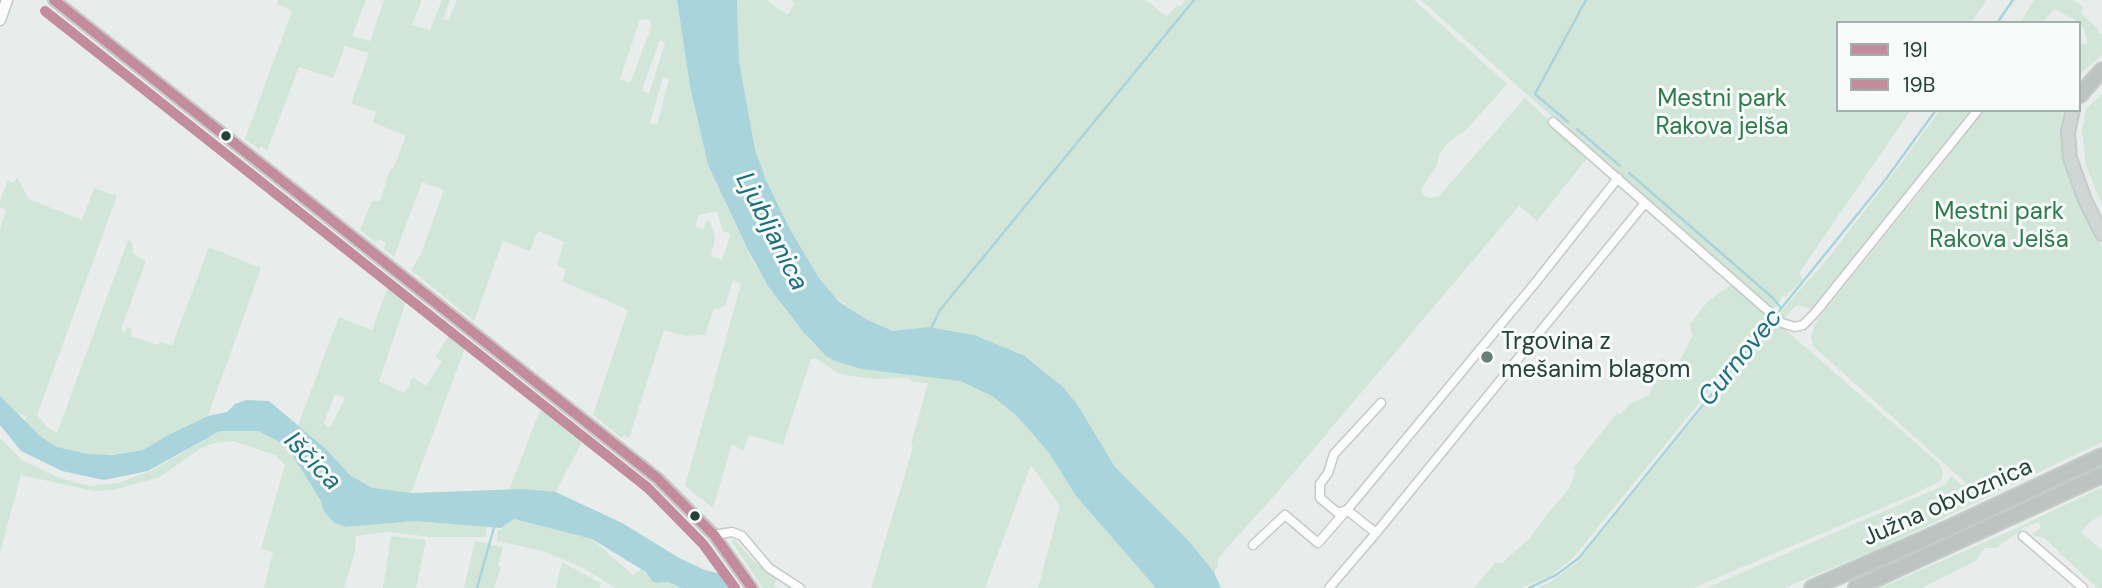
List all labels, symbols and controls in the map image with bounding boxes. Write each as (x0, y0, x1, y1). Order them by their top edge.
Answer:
legend (1836, 21, 2081, 112)
text: 19I (1903, 36, 1928, 64)
text: 19B (1903, 71, 1935, 99)
park label: Mestni park Rakova jelša (1655, 86, 1789, 142)
unlabelled marker (219, 129, 233, 143)
water label: Ljubljanica (728, 168, 814, 296)
park label: Mestni park Rakova Jelša (1929, 199, 2069, 255)
water label: Curnovec (1692, 303, 1790, 413)
place label: Trgovina z mešanim blagom (1501, 329, 1690, 385)
marker: Trgovina z mešanim blagom (1479, 349, 1495, 365)
water label: Iščica (277, 426, 347, 498)
street label: Južna obvoznica (1859, 453, 2037, 553)
unlabelled marker (688, 509, 702, 523)

